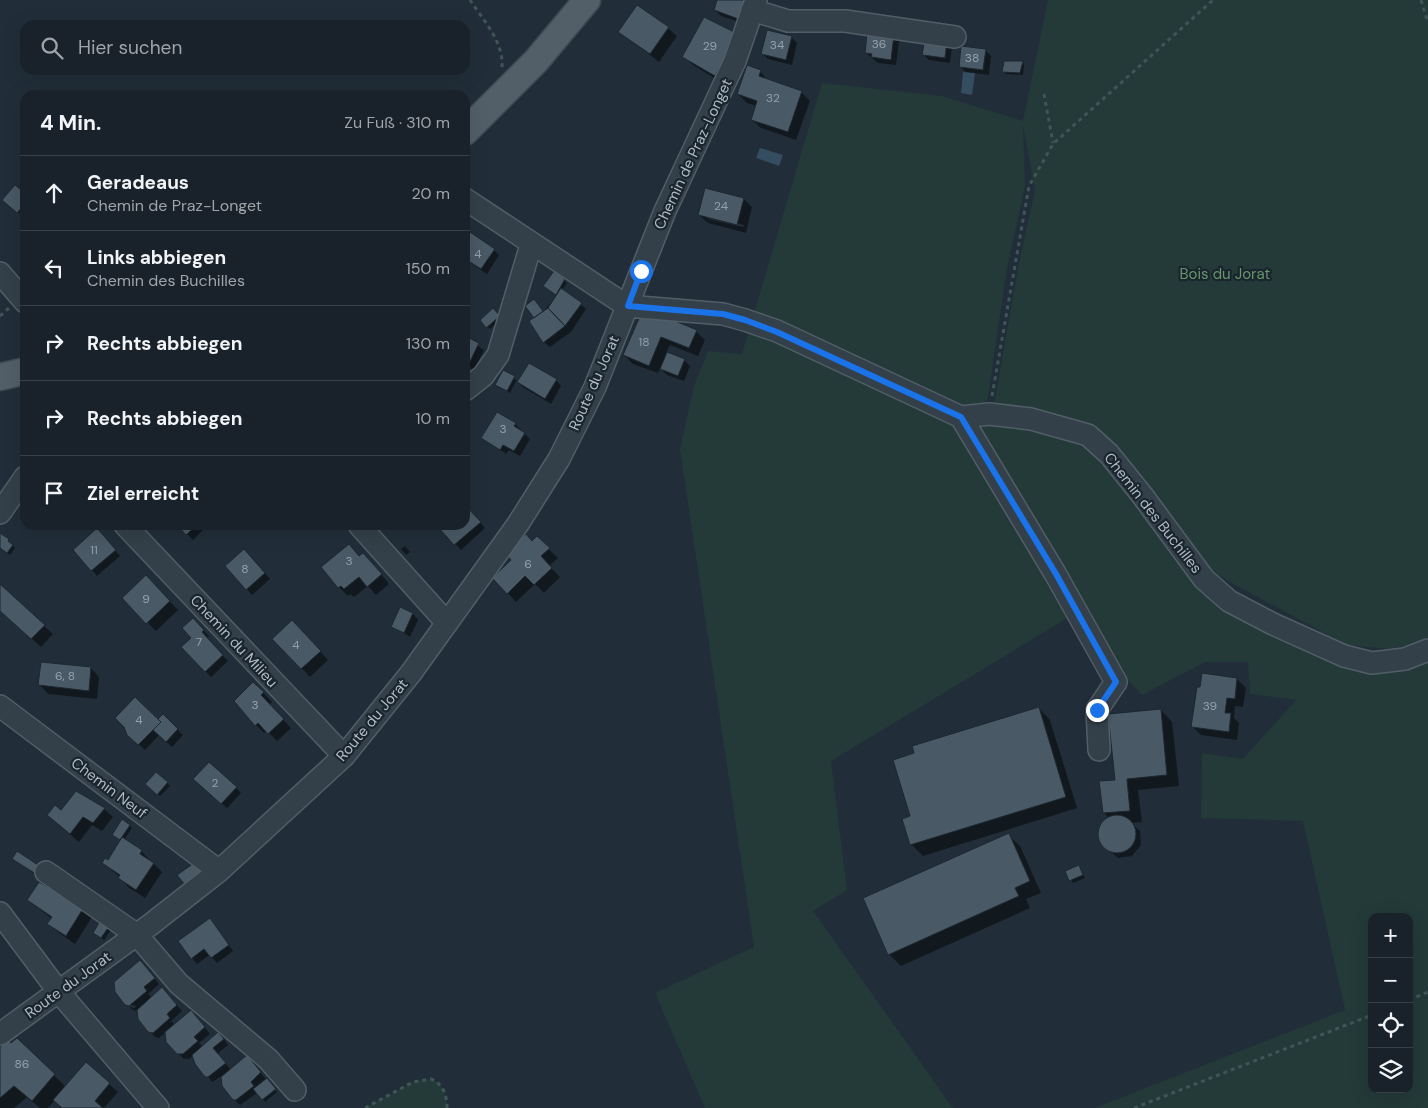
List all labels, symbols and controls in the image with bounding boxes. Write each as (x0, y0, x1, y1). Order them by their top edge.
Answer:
search box (20, 20, 470, 75)
icon: search (38, 34, 66, 62)
text: Hier suchen (78, 35, 182, 60)
house number: 36 (872, 36, 886, 52)
house number: 34 (770, 37, 784, 53)
house number: 29 (703, 38, 717, 54)
house number: 38 (965, 50, 979, 66)
street label: Chemin de Praz-Longet (649, 75, 737, 233)
house number: 32 (766, 90, 780, 106)
text: 4 Min. (40, 109, 101, 137)
text: Zu Fuß · 310 m (344, 112, 450, 133)
text: Geradeaus (87, 170, 189, 195)
icon: ahead (40, 179, 68, 207)
text: 20 m (411, 183, 450, 204)
text: Chemin de Praz-Longet (87, 195, 262, 216)
house number: 24 (714, 198, 728, 214)
text: Links abbiegen (87, 245, 226, 270)
house number: 4 (474, 246, 482, 262)
icon: left (40, 254, 68, 282)
text: 150 m (406, 258, 450, 279)
route start (630, 260, 653, 283)
park label: Bois du Jorat (1180, 264, 1271, 284)
text: Chemin des Buchilles (87, 270, 245, 291)
icon: right (40, 329, 68, 357)
text: Rechts abbiegen (87, 331, 242, 356)
street label: Route du Jorat (564, 332, 624, 434)
text: 130 m (406, 333, 450, 354)
house number: 18 (638, 334, 650, 350)
icon: right (40, 404, 68, 432)
text: Rechts abbiegen (87, 406, 242, 431)
text: 10 m (416, 408, 450, 429)
house number: 3 (499, 421, 507, 437)
street label: Chemin des Buchilles (1100, 448, 1206, 578)
icon: arrive (40, 479, 68, 507)
text: Ziel erreicht (87, 481, 199, 506)
house number: 11 (90, 542, 98, 558)
house number: 3 (345, 553, 353, 569)
house number: 6 (524, 556, 532, 572)
house number: 8 (241, 561, 249, 577)
street label: Chemin du Milieu (186, 590, 282, 692)
house number: 9 (142, 591, 150, 607)
house number: 7 (196, 634, 202, 650)
house number: 4 (292, 637, 300, 653)
house number: 6, 8 (55, 668, 75, 684)
street label: Route du Jorat (332, 674, 412, 765)
house number: 3 (251, 697, 259, 713)
house number: 39 (1203, 698, 1217, 714)
route end (1086, 699, 1109, 722)
house number: 4 (135, 712, 143, 728)
street label: Chemin Neuf (67, 753, 151, 823)
house number: 2 (212, 775, 219, 791)
map controls (1368, 913, 1413, 1093)
button: + (1368, 913, 1413, 958)
street label: Route du Jorat (21, 947, 115, 1023)
button: − (1368, 958, 1413, 1003)
button: locate (1368, 1003, 1413, 1048)
button: layers (1368, 1048, 1413, 1093)
house number: 86 (15, 1056, 29, 1072)

